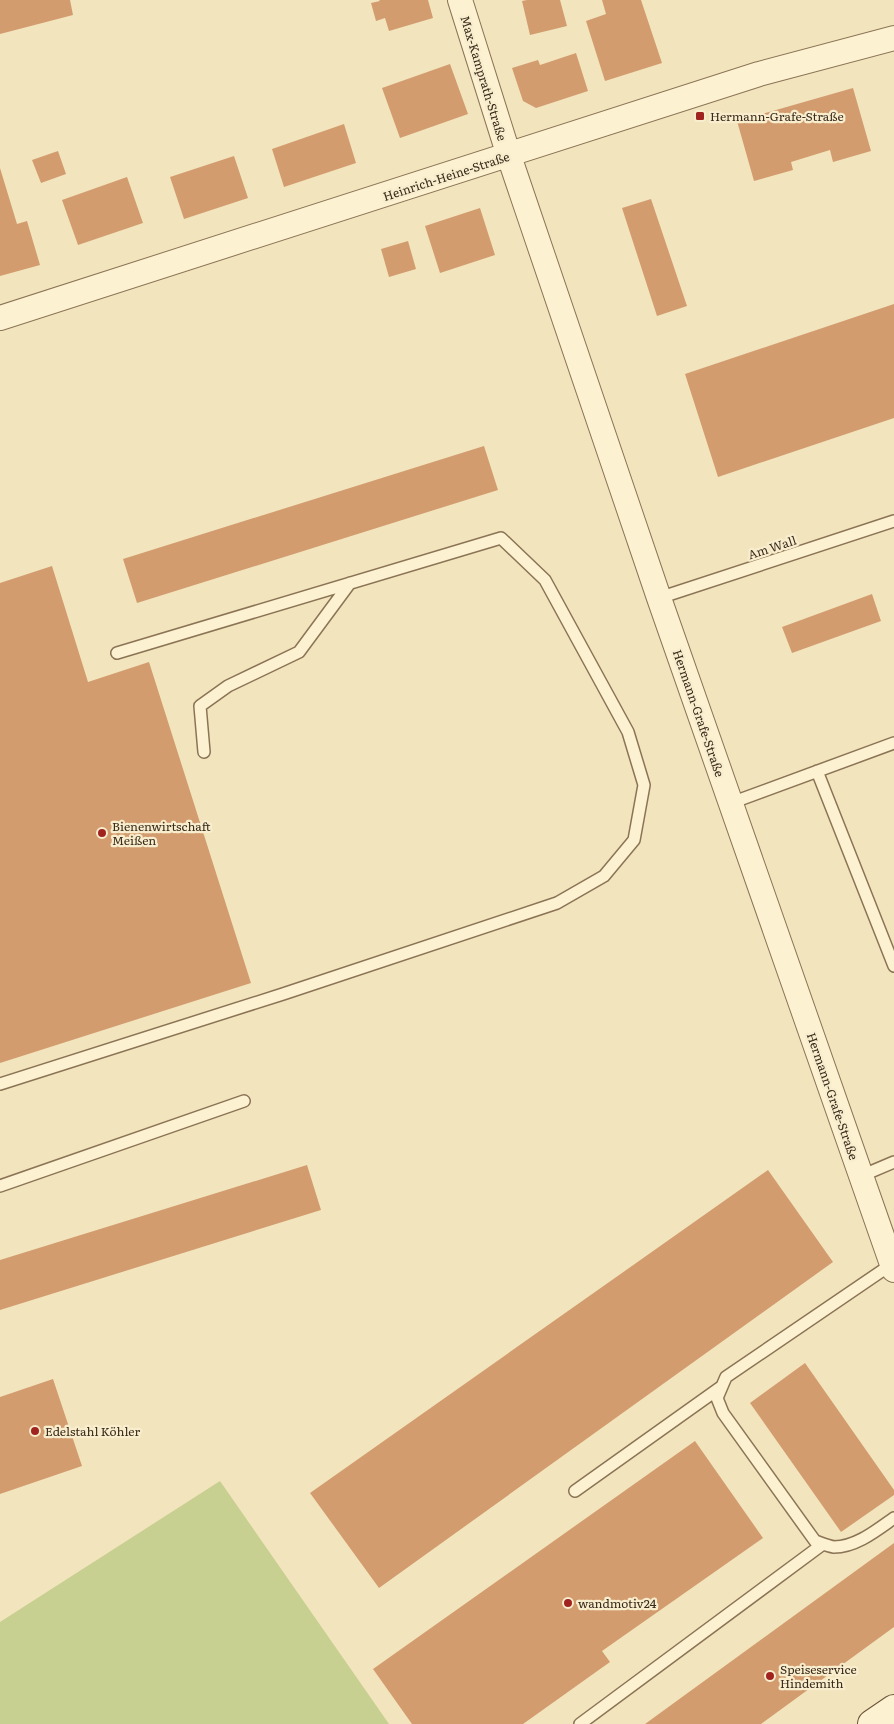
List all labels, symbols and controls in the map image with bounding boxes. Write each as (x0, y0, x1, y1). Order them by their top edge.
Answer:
street label: Max-Kamprath-Straße (456, 13, 512, 143)
place label: Hermann-Grafe-Straße (710, 107, 844, 125)
marker: Hermann-Grafe-Straße (694, 110, 706, 122)
street label: Heinrich-Heine-Straße (380, 147, 512, 205)
street label: Am Wall (745, 531, 799, 563)
street label: Hermann-Grafe-Straße (669, 647, 729, 779)
place label: Bienenwirtschaft Meißen (112, 817, 211, 849)
marker: Bienenwirtschaft Meißen (96, 827, 108, 839)
street label: Hermann-Grafe-Straße (803, 1030, 863, 1162)
place label: Edelstahl Köhler (45, 1422, 140, 1440)
marker: Edelstahl Köhler (29, 1425, 41, 1437)
place label: wandmotiv24 (578, 1594, 657, 1612)
marker: wandmotiv24 (562, 1597, 574, 1609)
place label: Speiseservice Hindemith (780, 1660, 857, 1692)
marker: Speiseservice Hindemith (764, 1670, 776, 1682)

